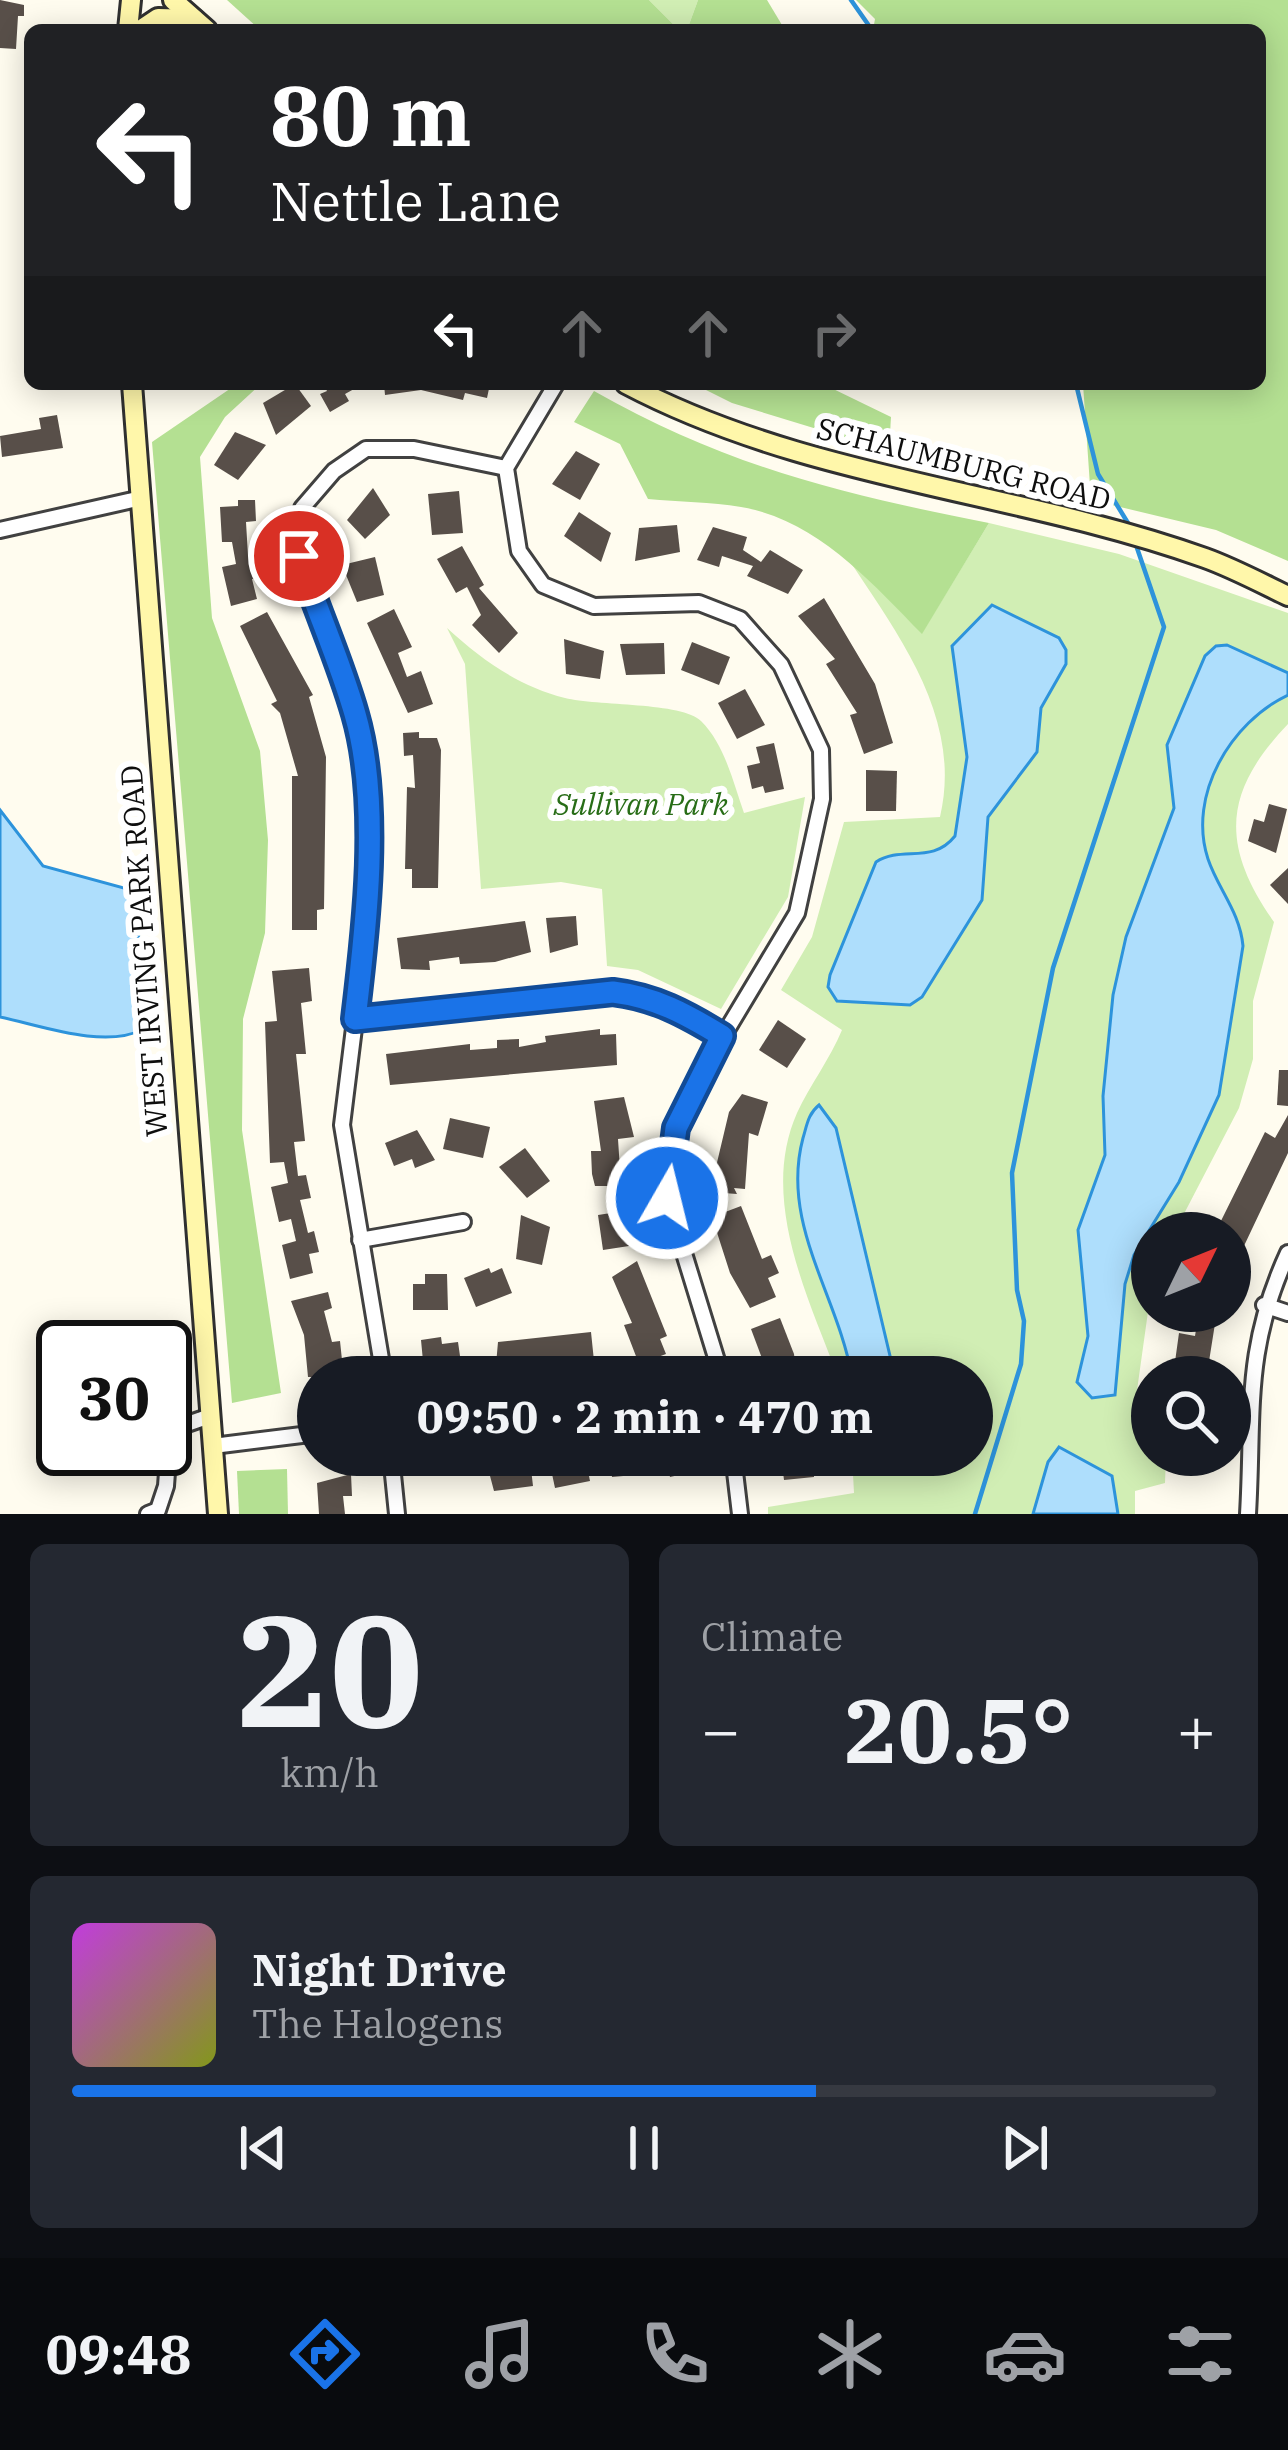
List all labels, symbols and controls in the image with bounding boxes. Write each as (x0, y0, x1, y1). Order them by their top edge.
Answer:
text: 80 m (270, 60, 472, 169)
icon: left (72, 72, 228, 228)
text: Nettle Lane (270, 166, 561, 236)
icon: left (423, 300, 489, 366)
icon: ahead (549, 300, 615, 366)
icon: ahead (675, 300, 741, 366)
icon: right (801, 300, 867, 366)
street label: SCHAUMBURG ROAD (813, 408, 1115, 518)
pin (248, 505, 350, 607)
icon: arrive (266, 523, 332, 589)
street label: WEST IRVING PARK ROAD (111, 764, 175, 1138)
park label: Sullivan Park (552, 784, 729, 823)
position arrow (604, 1135, 730, 1261)
north arrow (1131, 1212, 1251, 1332)
map controls (1131, 1212, 1251, 1476)
speed limit sign: 30 (36, 1320, 192, 1476)
button: search (1131, 1356, 1251, 1476)
text: 09:50 · 2 min · 470 m (417, 1387, 873, 1445)
text: 20 (236, 1567, 423, 1770)
text: Climate (701, 1611, 843, 1662)
text: 20.5° (844, 1671, 1073, 1788)
text: − (701, 1686, 741, 1772)
text: + (1176, 1686, 1216, 1772)
text: km/h (280, 1747, 379, 1798)
text: Night Drive (252, 1940, 507, 1998)
text: The Halogens (252, 1998, 503, 2049)
icon: previous (230, 2115, 296, 2181)
icon: pause (611, 2115, 677, 2181)
icon: next (992, 2115, 1058, 2181)
icon: directions (283, 2312, 367, 2396)
icon: music (458, 2312, 542, 2396)
icon: phone (633, 2312, 717, 2396)
icon: climate (808, 2312, 892, 2396)
icon: car (983, 2312, 1067, 2396)
icon: filters (1158, 2312, 1242, 2396)
text: 09:48 (46, 2319, 192, 2389)

